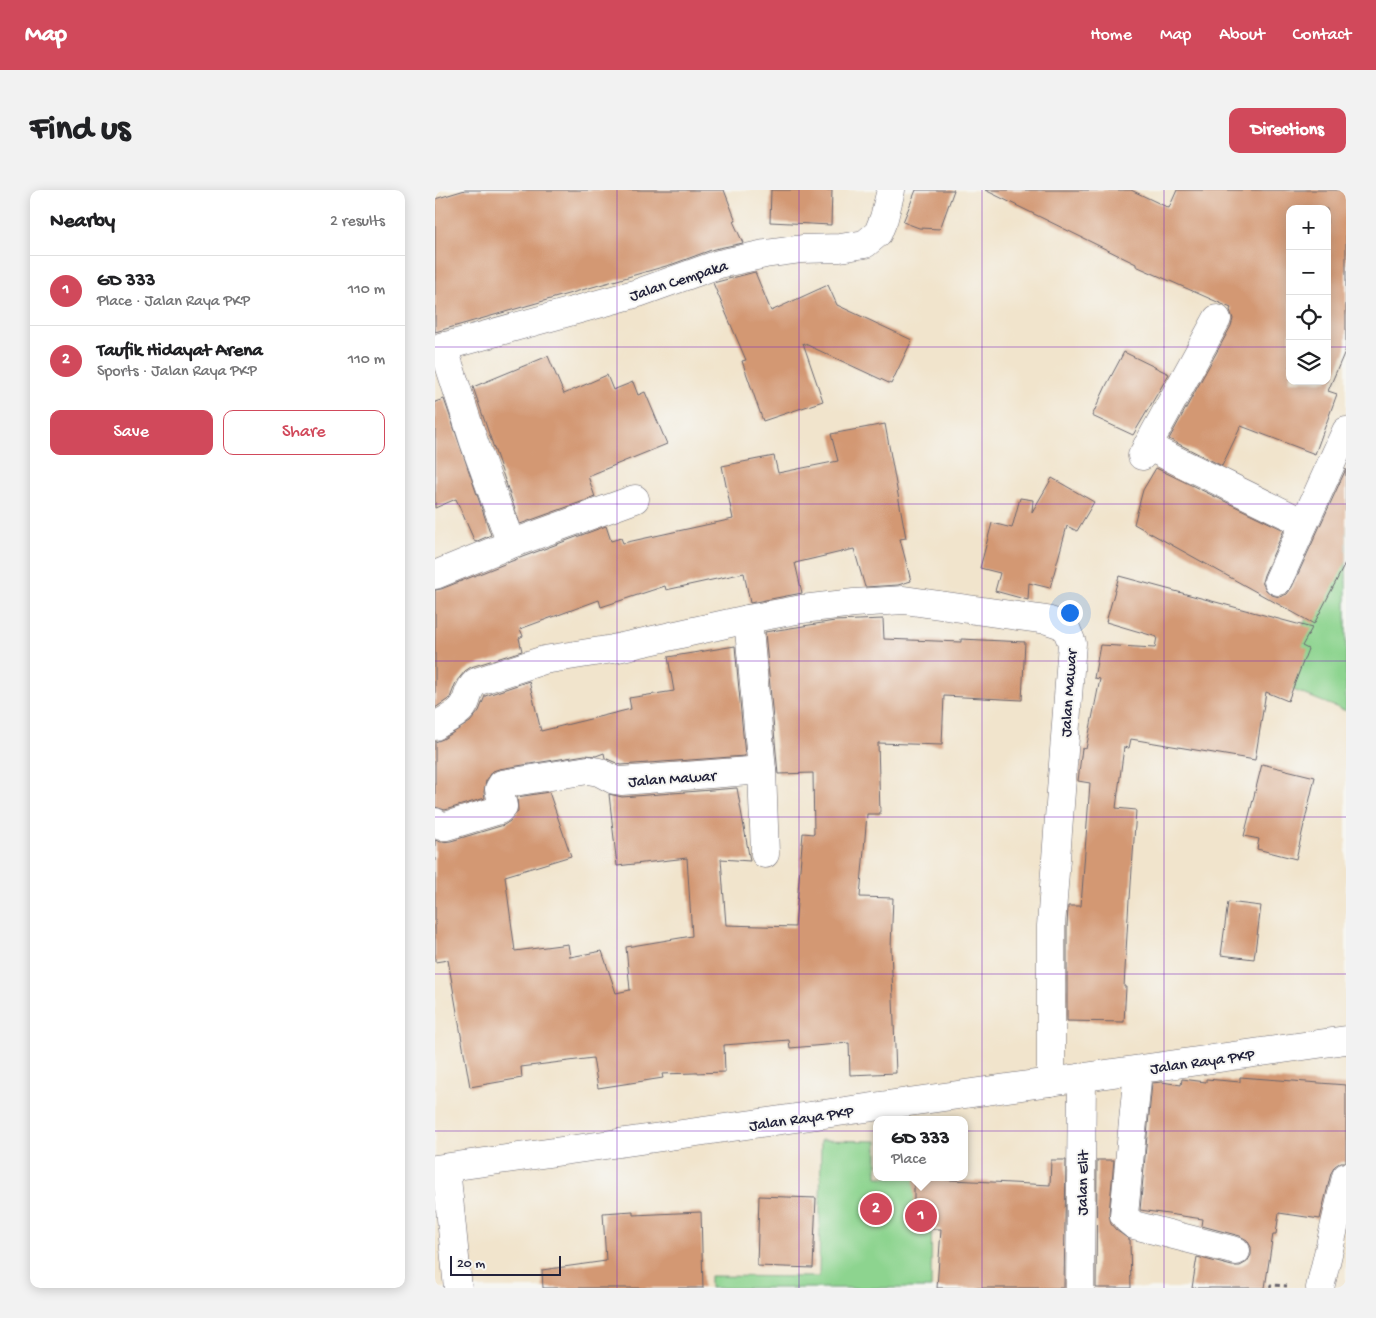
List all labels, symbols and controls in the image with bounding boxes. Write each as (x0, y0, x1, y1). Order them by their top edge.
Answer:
text: Map (25, 21, 67, 50)
text: Home (1090, 25, 1132, 46)
text: Map (1160, 25, 1191, 46)
text: About (1219, 25, 1265, 46)
text: Contact (1293, 25, 1351, 46)
button: Directions (1229, 108, 1346, 153)
text: Find us (30, 110, 130, 151)
map controls (1286, 205, 1331, 385)
button: + (1286, 205, 1331, 250)
text: Nearby (50, 210, 115, 235)
text: 2 results (330, 213, 385, 232)
button: − (1286, 250, 1331, 295)
street label: Jalan Cempaka (628, 257, 732, 307)
text: GD 333 (97, 270, 155, 293)
text: 1 (63, 281, 69, 300)
text: 110 m (348, 281, 385, 300)
text: Place · Jalan Raya PKP (97, 293, 250, 312)
button: locate (1286, 295, 1331, 340)
text: Taufik Hidayat Arena (97, 340, 263, 363)
button: layers (1286, 340, 1331, 385)
text: 2 (62, 351, 70, 370)
text: 110 m (348, 351, 385, 370)
text: Sports · Jalan Raya PKP (97, 363, 257, 382)
button: Save (50, 410, 213, 455)
button: Share (223, 410, 385, 455)
your location (1057, 600, 1083, 626)
street label: Jalan Mawar (1058, 647, 1083, 738)
street label: Jalan Mawar (628, 768, 718, 793)
street label: Jalan Raya PKP (1149, 1047, 1256, 1080)
street label: Jalan Raya PKP (748, 1104, 855, 1137)
popup (873, 1116, 968, 1181)
text: GD 333 (891, 1128, 950, 1151)
street label: Jalan Elit (1074, 1149, 1095, 1216)
text: Place (891, 1151, 926, 1170)
pin: 2 (860, 1190, 892, 1228)
pin: 1 (905, 1197, 937, 1235)
scale bar (450, 1253, 561, 1276)
text: 20 m (457, 1256, 485, 1273)

